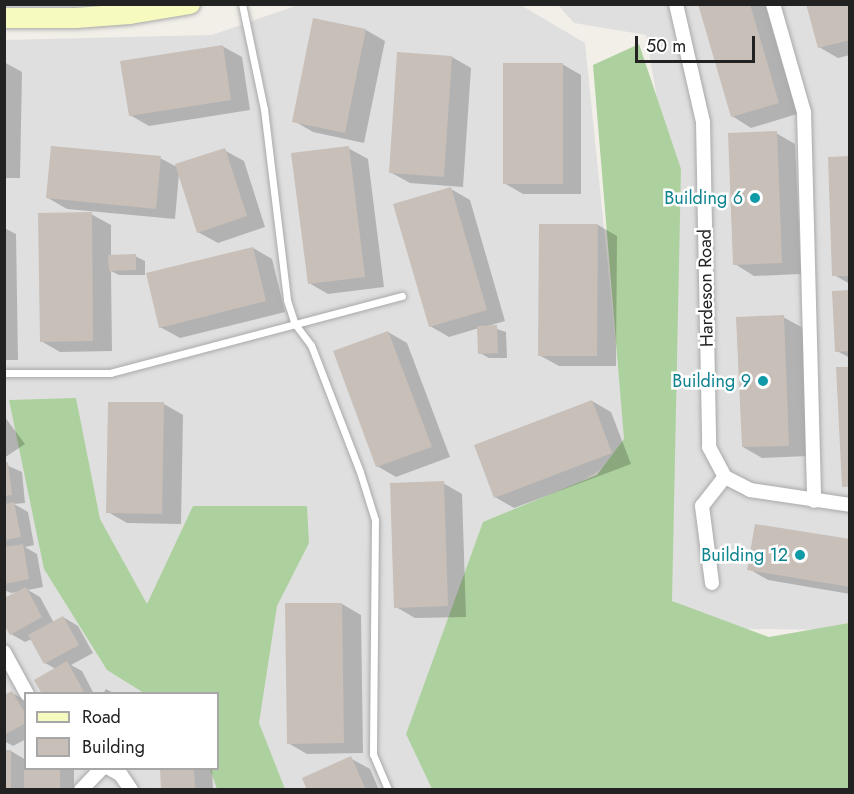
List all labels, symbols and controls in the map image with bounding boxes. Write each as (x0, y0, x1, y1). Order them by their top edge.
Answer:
scale bar (638, 24, 758, 62)
text: 50 m (646, 33, 686, 59)
place label: Building 6 (664, 187, 743, 209)
marker: Building 6 (748, 191, 762, 205)
street label: Hardeson Road (694, 229, 718, 347)
place label: Building 9 (672, 370, 751, 392)
marker: Building 9 (756, 374, 770, 388)
place label: Building 12 (701, 544, 788, 566)
marker: Building 12 (793, 548, 807, 562)
legend (24, 692, 219, 770)
text: Road (82, 704, 121, 730)
text: Building (82, 734, 145, 760)

